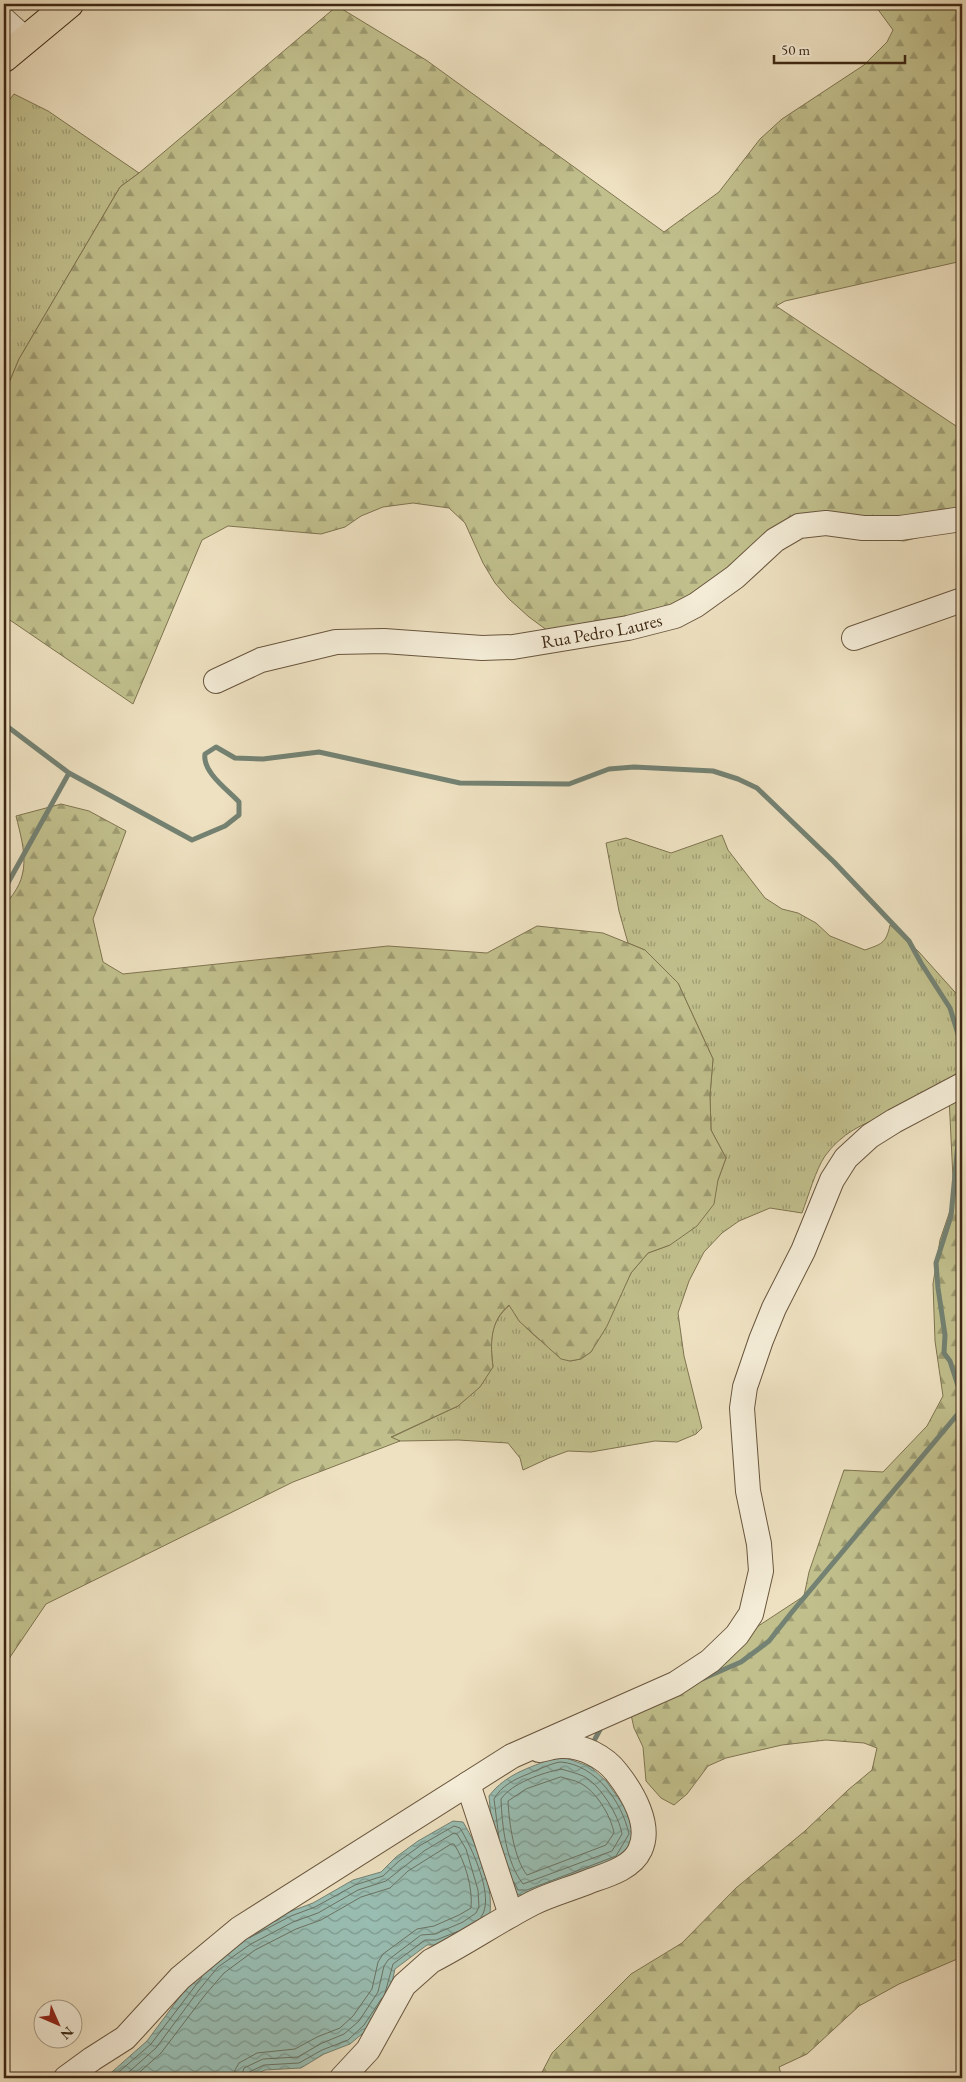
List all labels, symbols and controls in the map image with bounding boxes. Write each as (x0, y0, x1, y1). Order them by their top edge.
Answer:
scale bar (774, 32, 905, 64)
text: 50 m (781, 40, 810, 59)
street label: Rua Pedro Laures (539, 608, 665, 653)
north arrow (32, 2000, 82, 2050)
text: N (56, 2023, 78, 2044)

